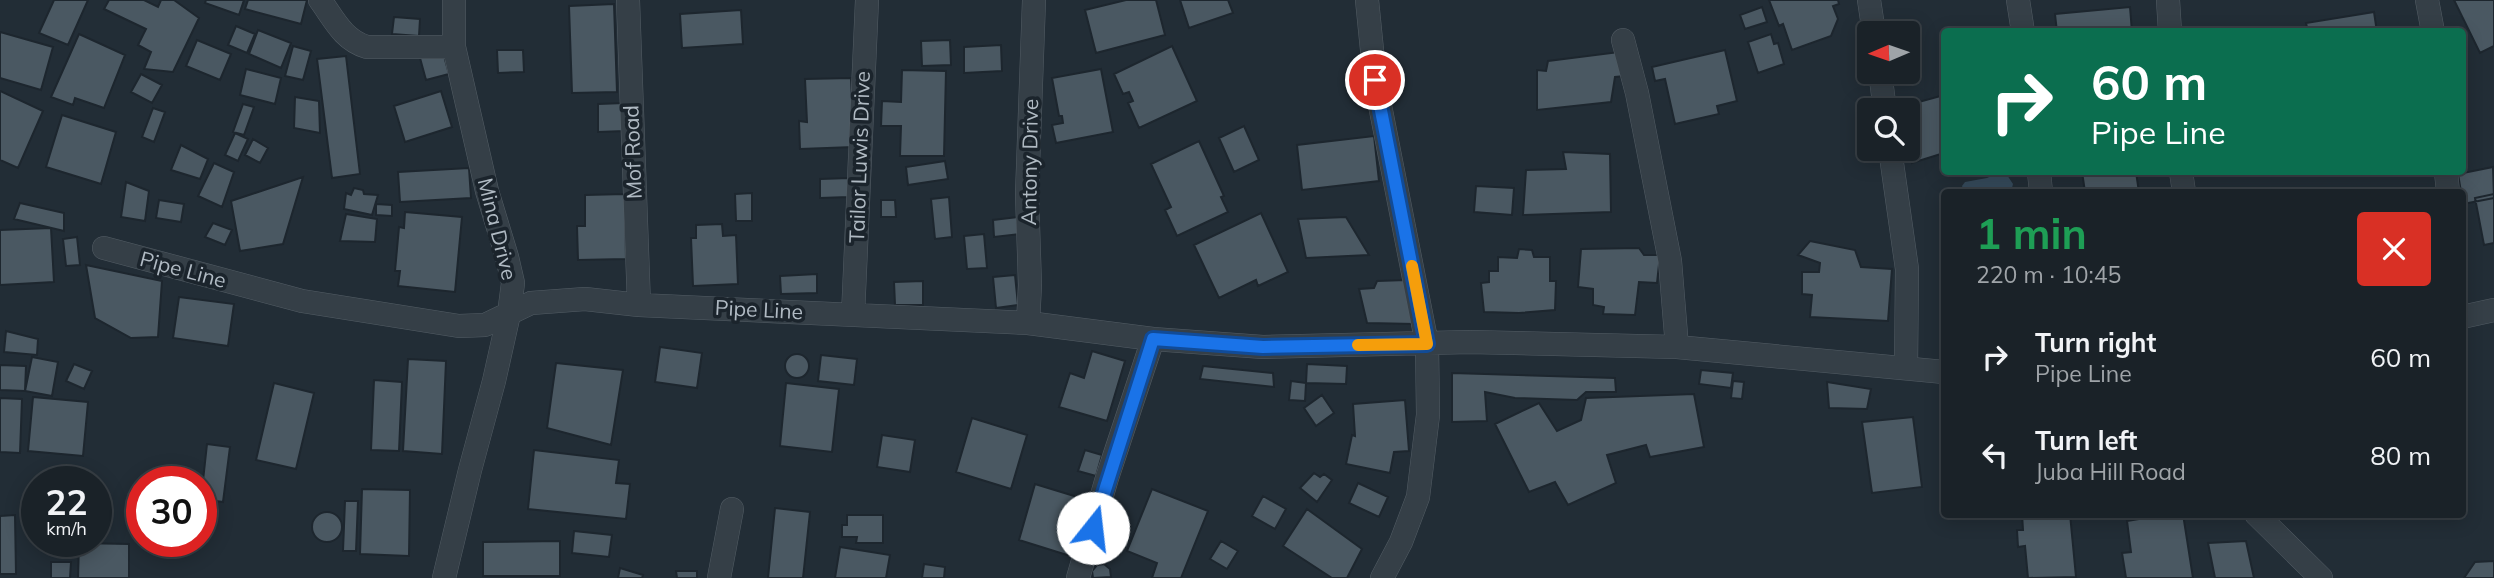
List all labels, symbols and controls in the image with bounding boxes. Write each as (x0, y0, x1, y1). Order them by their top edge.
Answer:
north arrow (1857, 21, 1920, 84)
map controls (1857, 21, 1920, 161)
pin (1345, 50, 1405, 110)
text: 60 m (2091, 51, 2207, 112)
icon: right (1976, 56, 2067, 147)
icon: arrive (1356, 61, 1394, 99)
street label: Tailor Luwis Drive (843, 71, 875, 243)
street label: Antony Drive (1015, 98, 1043, 225)
button: search (1857, 98, 1920, 161)
street label: Mof Road (617, 105, 647, 199)
text: Pipe Line (2091, 112, 2226, 152)
street label: Mina Drive (473, 175, 523, 282)
text: 1 min (1976, 207, 2087, 260)
button: close (2357, 212, 2431, 286)
street label: Pipe Line (137, 245, 229, 293)
text: 220 m · 10:45 (1976, 260, 2121, 289)
street label: Pipe Line (714, 294, 804, 324)
text: Turn right (2035, 326, 2156, 359)
icon: right (1976, 338, 2014, 376)
text: 60 m (2370, 341, 2431, 374)
text: Pipe Line (2035, 359, 2132, 388)
text: Turn left (2035, 424, 2137, 457)
icon: left (1976, 436, 2014, 474)
text: 80 m (2370, 439, 2431, 472)
text: Juba Hill Road (2035, 457, 2186, 486)
speed limit sign: 30 (126, 466, 217, 557)
text: 22 (45, 480, 88, 524)
position arrow (1056, 491, 1130, 565)
text: km/h (46, 517, 87, 540)

